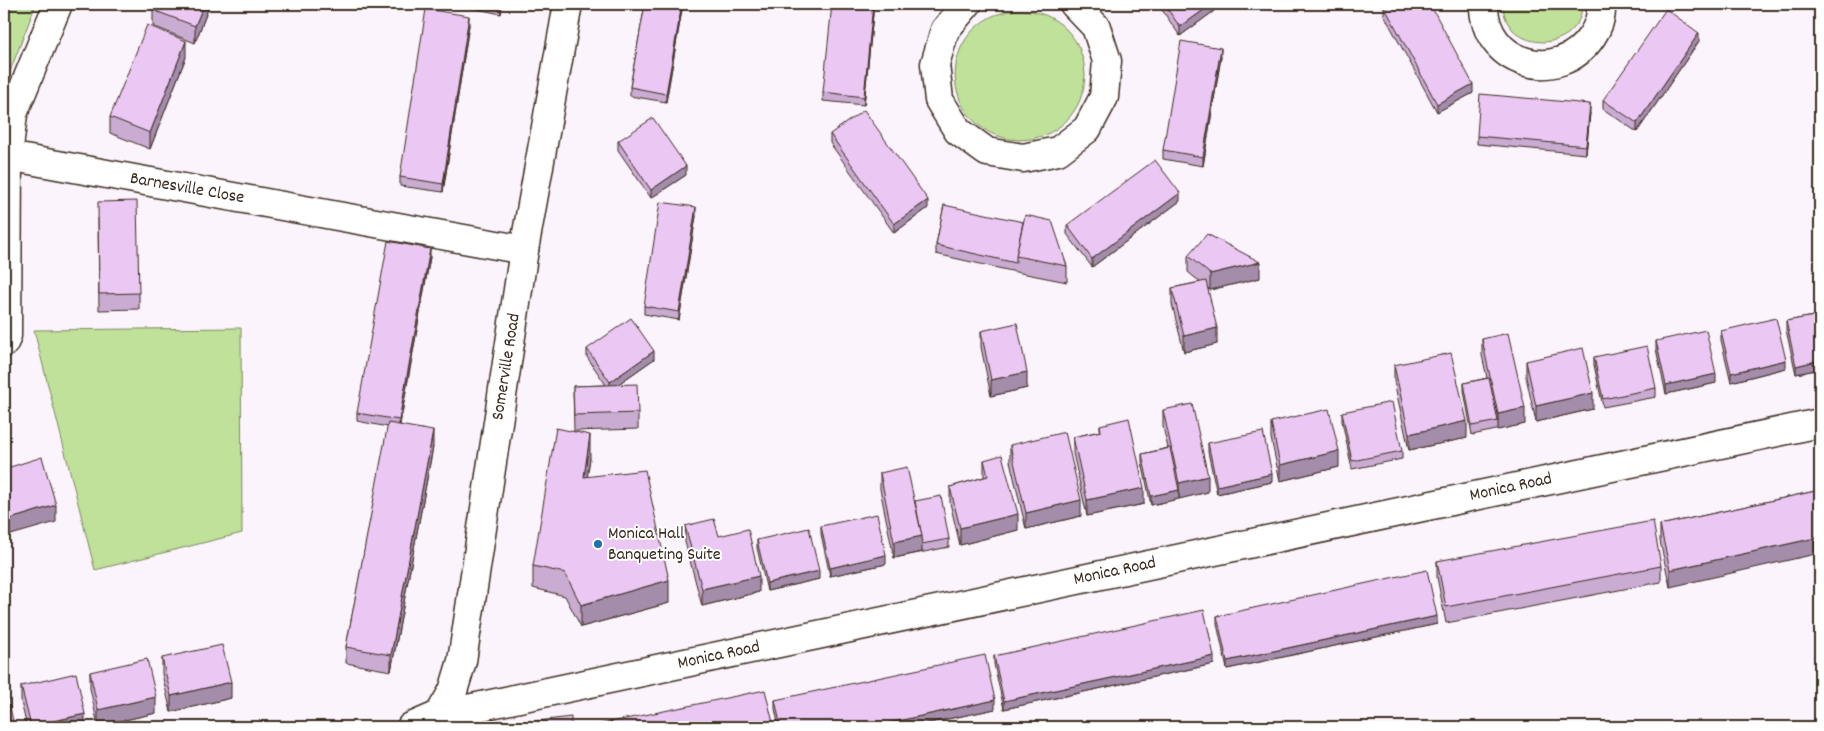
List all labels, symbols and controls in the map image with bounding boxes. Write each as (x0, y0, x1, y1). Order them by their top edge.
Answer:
street label: Barnesville Close (128, 167, 246, 211)
street label: Somerville Road (486, 312, 528, 422)
street label: Monica Road (1467, 467, 1555, 509)
place label: Monica Hall Banqueting Suite (608, 522, 721, 568)
marker: Monica Hall Banqueting Suite (592, 538, 604, 550)
street label: Monica Road (1071, 551, 1159, 593)
street label: Monica Road (675, 635, 763, 677)

